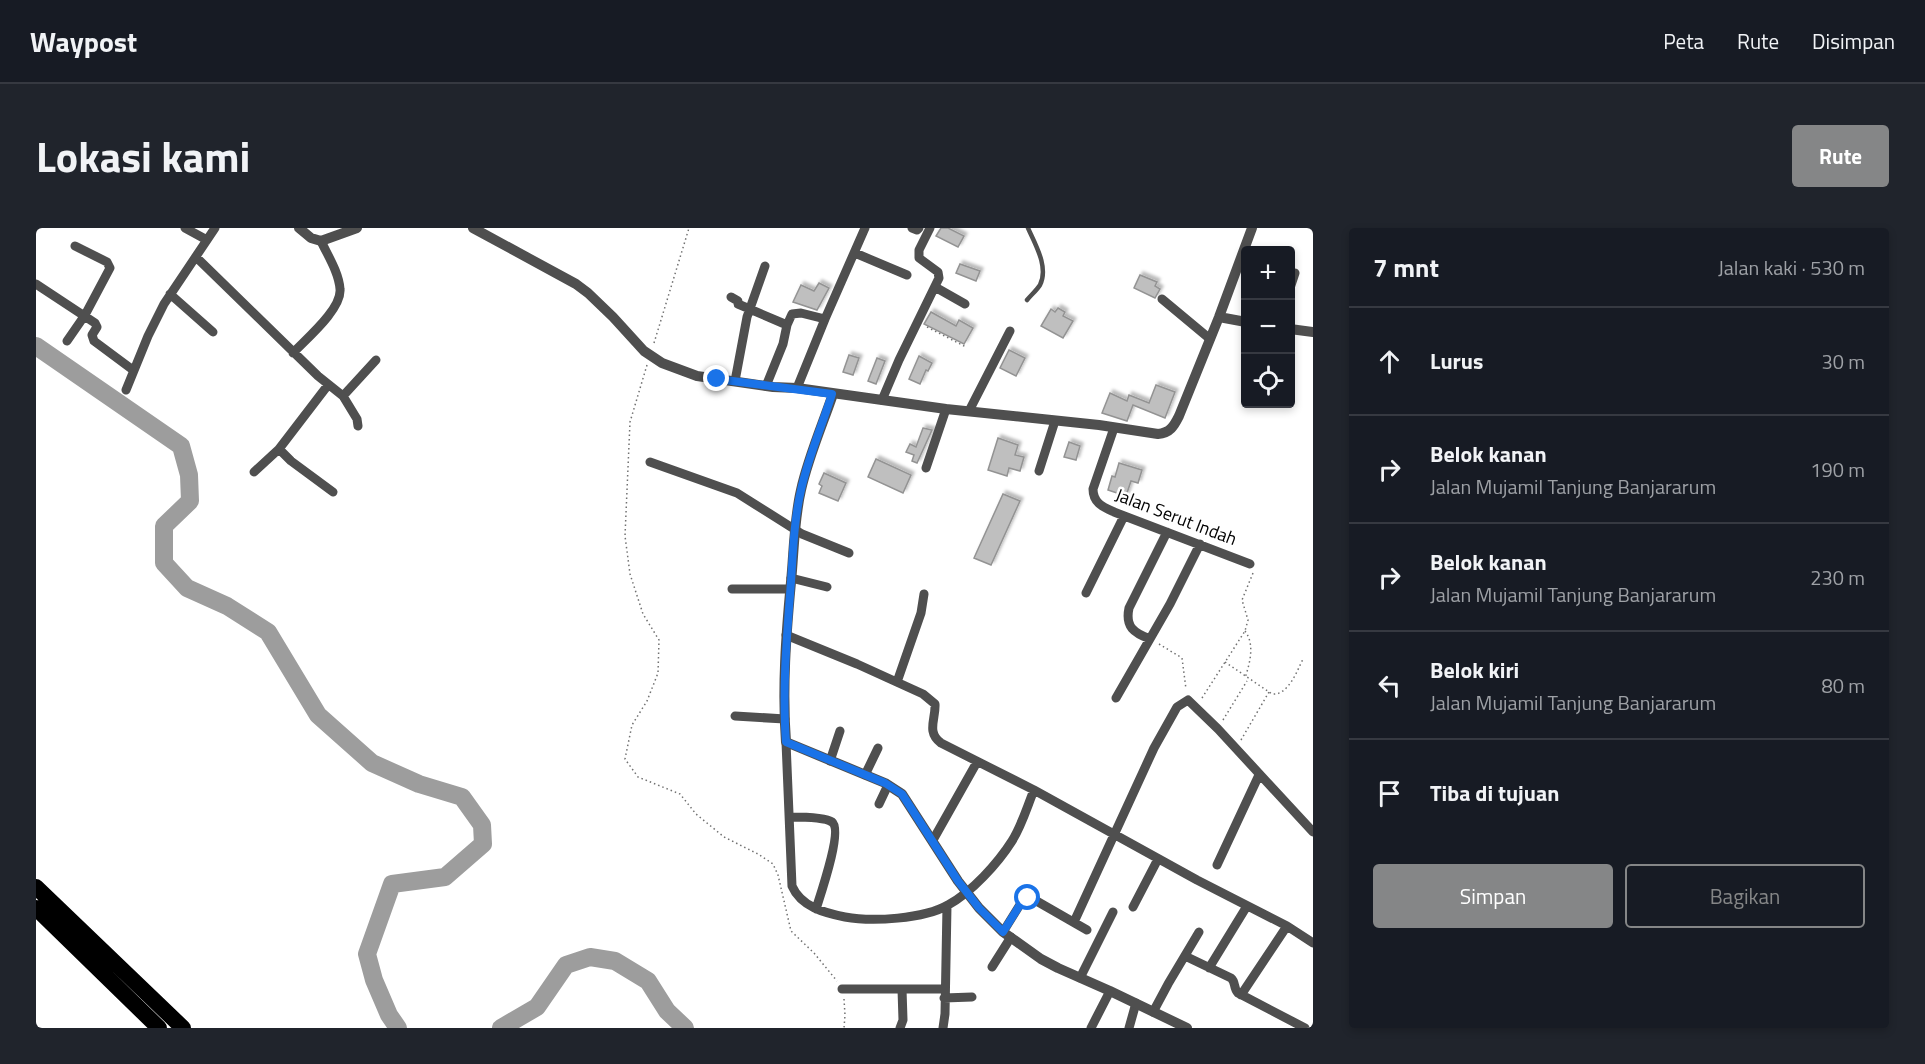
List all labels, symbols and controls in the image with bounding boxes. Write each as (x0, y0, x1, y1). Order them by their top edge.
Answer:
text: Waypost (30, 20, 137, 63)
text: Peta (1663, 25, 1704, 57)
text: Rute (1737, 25, 1779, 57)
text: Disimpan (1812, 25, 1895, 57)
text: Lokasi kami (36, 124, 250, 188)
button: Rute (1792, 125, 1889, 187)
map controls (1241, 246, 1295, 408)
button: + (1241, 246, 1295, 300)
text: 7 mnt (1373, 248, 1439, 287)
text: Jalan kaki · 530 m (1718, 252, 1865, 283)
button: − (1241, 300, 1295, 354)
text: Lurus (1430, 344, 1483, 378)
icon: ahead (1373, 345, 1406, 378)
text: 30 m (1821, 346, 1865, 377)
button: locate (1241, 354, 1295, 408)
route end (703, 365, 729, 391)
text: Belok kanan (1430, 437, 1547, 471)
icon: right (1373, 453, 1406, 486)
text: 190 m (1810, 454, 1865, 485)
text: Jalan Mujamil Tanjung Banjararum (1430, 471, 1716, 502)
street label: Jalan Serut Indah (1111, 481, 1241, 552)
text: Belok kanan (1430, 545, 1547, 579)
icon: right (1373, 561, 1406, 594)
text: 230 m (1810, 562, 1865, 593)
text: Jalan Mujamil Tanjung Banjararum (1430, 579, 1716, 610)
text: Belok kiri (1430, 653, 1519, 687)
icon: left (1373, 669, 1406, 702)
text: 80 m (1821, 670, 1865, 701)
text: Jalan Mujamil Tanjung Banjararum (1430, 687, 1716, 718)
text: Tiba di tujuan (1430, 776, 1559, 810)
icon: arrive (1373, 777, 1406, 810)
button: Simpan (1373, 864, 1613, 928)
button: Bagikan (1625, 864, 1865, 928)
route start (1014, 884, 1040, 910)

